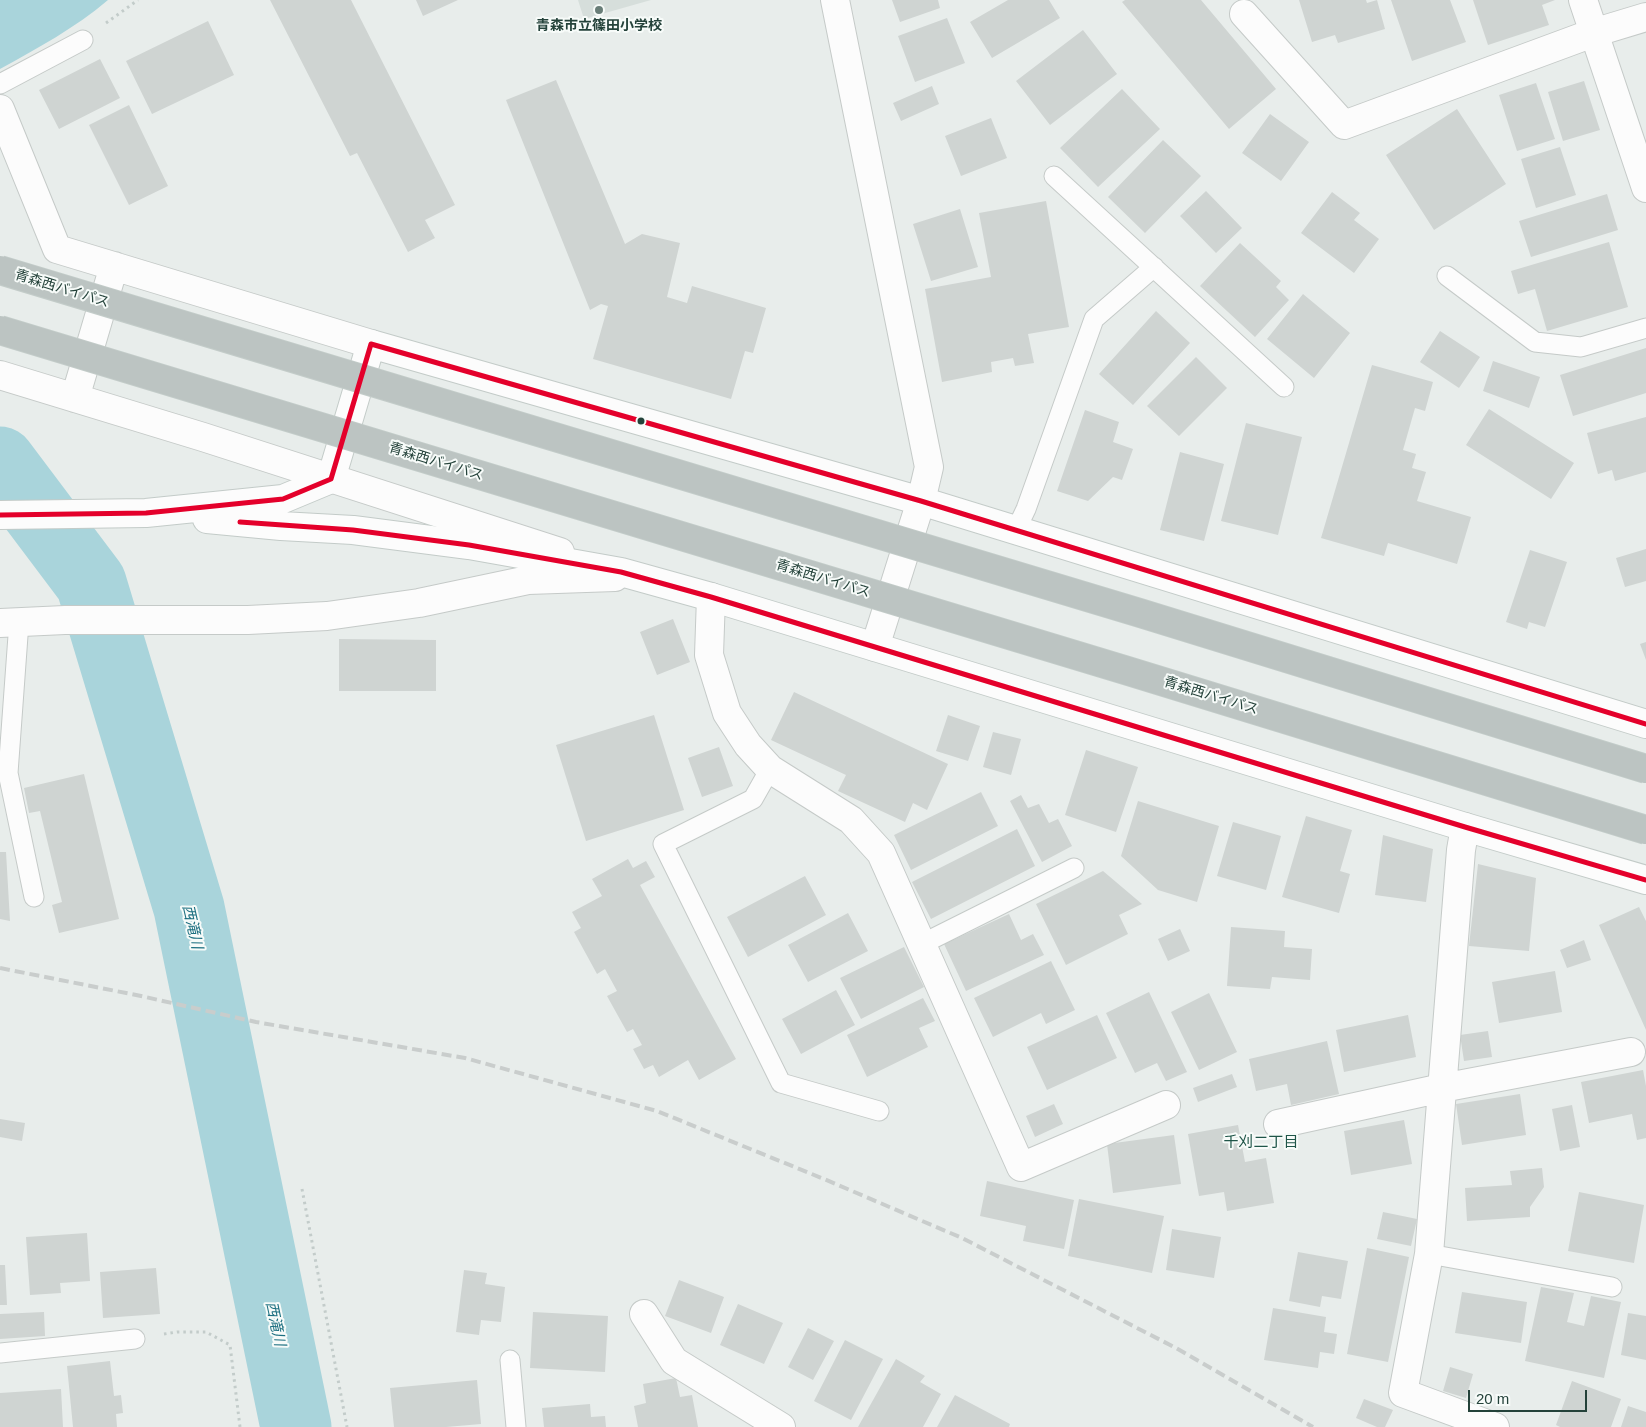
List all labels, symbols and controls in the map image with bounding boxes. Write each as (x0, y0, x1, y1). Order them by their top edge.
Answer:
marker: 青森市立篠田小学校 (593, 4, 605, 16)
place label: 青森市立篠田小学校 (536, 18, 662, 34)
street label: 青森西バイパス (13, 267, 111, 311)
unlabelled marker (636, 416, 646, 426)
street label: 青森西バイパス (387, 440, 485, 484)
street label: 青森西バイパス (774, 557, 872, 601)
street label: 青森西バイパス (1162, 674, 1260, 718)
water label: 西滝川 (178, 903, 206, 951)
district label: 千刈二丁目 (1224, 1134, 1298, 1152)
water label: 西滝川 (262, 1300, 288, 1348)
scale bar (1471, 1380, 1590, 1412)
text: 20 m (1476, 1390, 1509, 1407)

